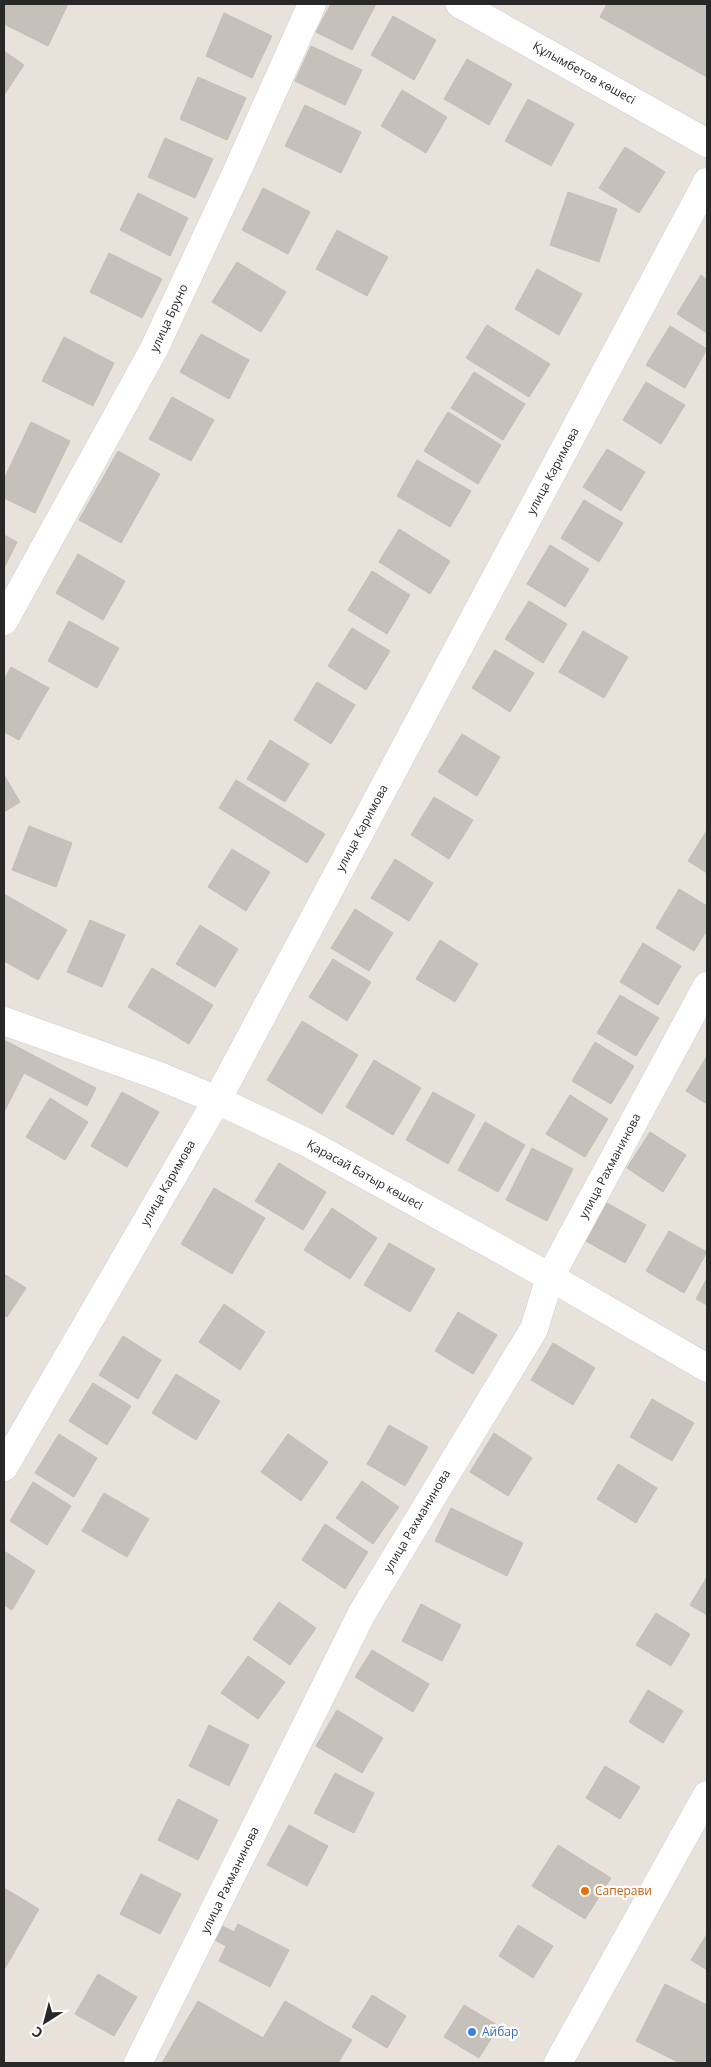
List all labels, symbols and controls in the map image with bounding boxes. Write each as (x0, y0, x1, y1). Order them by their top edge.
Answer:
street label: Құлымбетов көшесі (530, 37, 639, 108)
street label: улица Бруно (145, 281, 192, 355)
street label: улица Каримова (522, 424, 583, 517)
street label: улица Каримова (331, 781, 392, 874)
street label: улица Рахманинова (575, 1110, 645, 1221)
street label: Қарасай Батыр көшесі (304, 1135, 427, 1214)
street label: улица Каримова (136, 1137, 199, 1229)
street label: улица Рахманинова (379, 1466, 454, 1575)
street label: улица Рахманинова (196, 1823, 263, 1936)
place label: Саперави (595, 1882, 652, 1899)
marker: Саперави (579, 1885, 591, 1897)
north arrow (20, 1997, 70, 2047)
text: С (28, 2023, 46, 2043)
place label: Айбар (482, 2023, 518, 2040)
marker: Айбар (466, 2026, 478, 2038)

